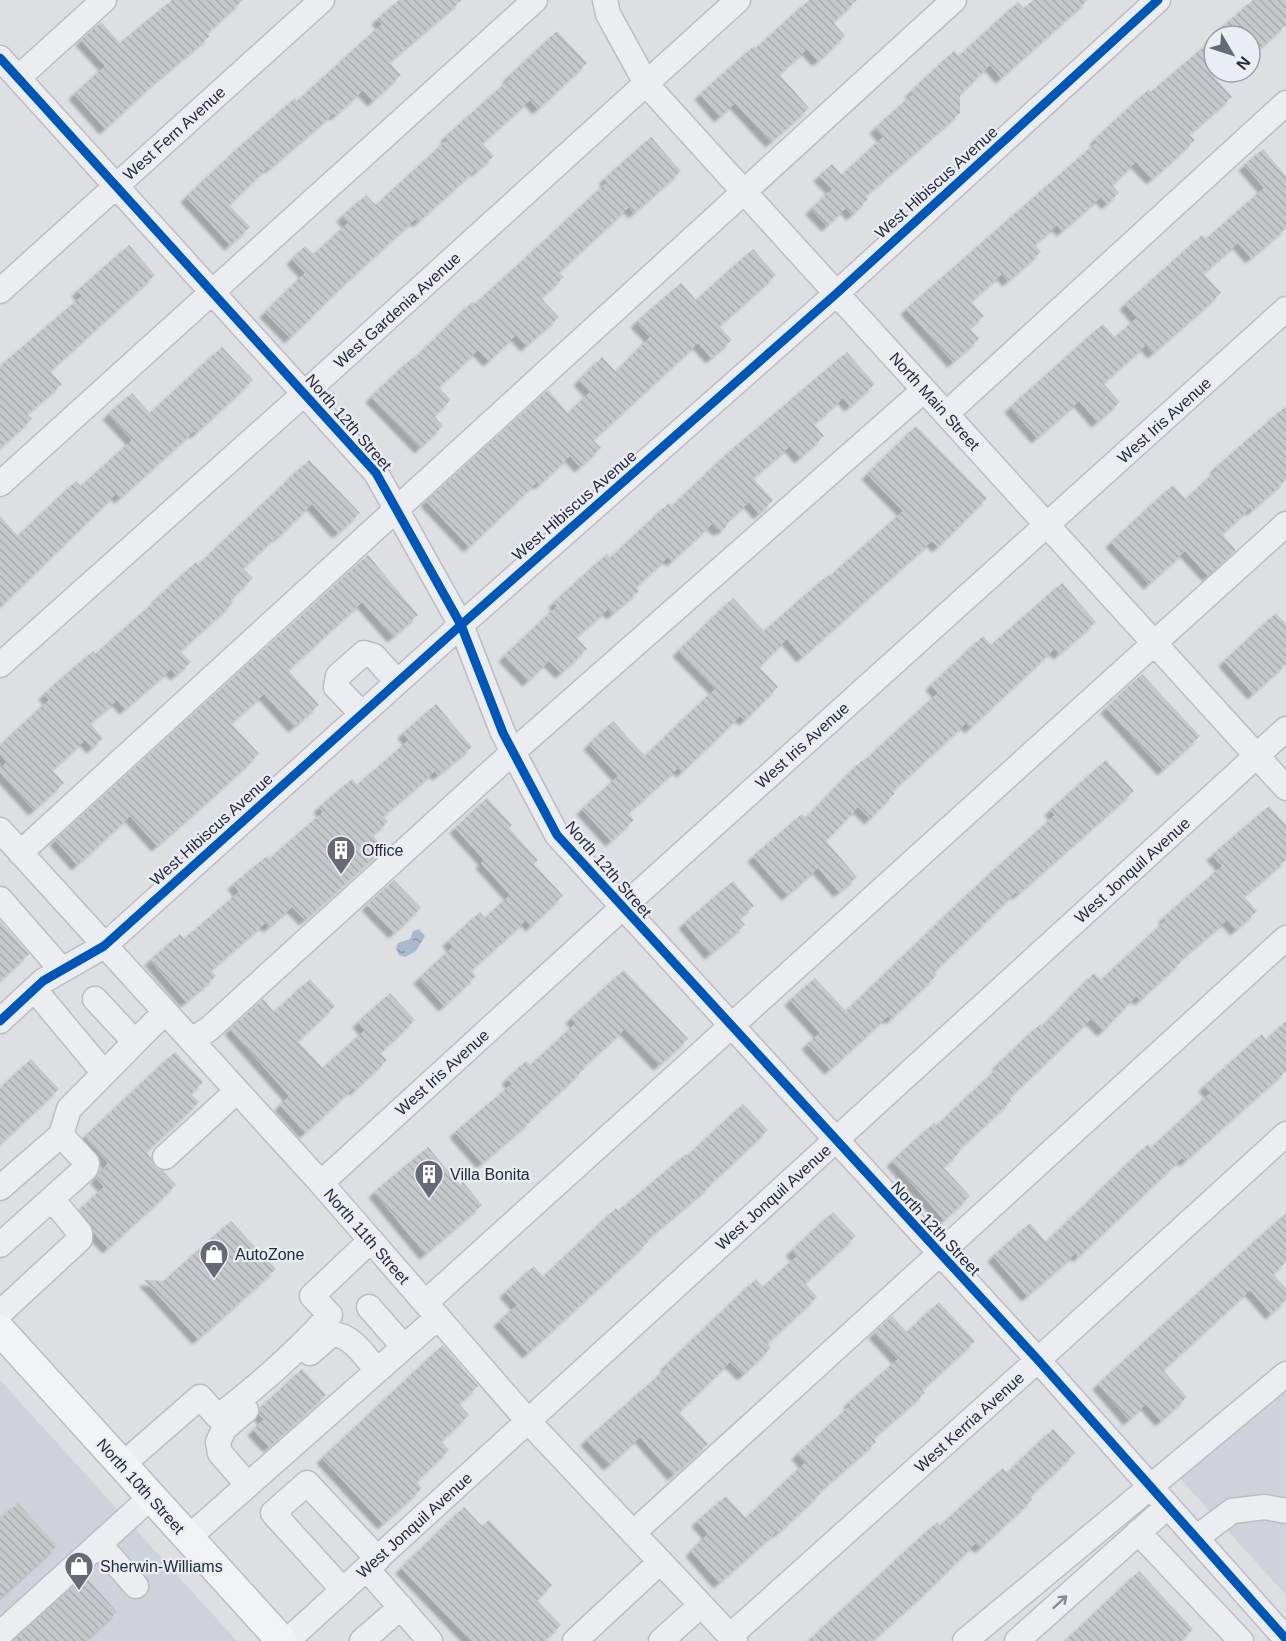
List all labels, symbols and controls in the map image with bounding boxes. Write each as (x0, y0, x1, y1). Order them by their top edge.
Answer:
north arrow (1202, 24, 1262, 84)
text: N (1233, 53, 1254, 73)
street label: West Fern Avenue (120, 83, 229, 184)
street label: West Hibiscus Avenue (872, 123, 1001, 242)
street label: West Gardenia Avenue (331, 249, 464, 372)
street label: North Main Street (886, 349, 983, 454)
street label: North 12th Street (302, 371, 395, 474)
street label: West Iris Avenue (1114, 374, 1214, 467)
street label: West Hibiscus Avenue (509, 447, 640, 564)
street label: West Iris Avenue (752, 699, 852, 792)
street label: West Hibiscus Avenue (147, 770, 276, 889)
street label: West Jonquil Avenue (1071, 814, 1193, 926)
street label: North 12th Street (562, 818, 655, 921)
building icon: Office (325, 834, 357, 876)
place label: Office (362, 842, 404, 859)
street label: West Iris Avenue (392, 1026, 492, 1119)
street label: West Jonquil Avenue (712, 1141, 834, 1253)
building icon: Villa Bonita (413, 1158, 445, 1200)
place label: Villa Bonita (450, 1166, 530, 1183)
street label: North 12th Street (888, 1178, 984, 1279)
street label: North 11th Street (321, 1185, 413, 1288)
shop icon: AutoZone (198, 1238, 230, 1280)
place label: AutoZone (235, 1246, 304, 1263)
street label: West Kerria Avenue (911, 1369, 1027, 1476)
street label: North 10th Street (94, 1435, 188, 1538)
street label: West Jonquil Avenue (353, 1469, 475, 1581)
shop icon: Sherwin-Williams (63, 1550, 95, 1592)
place label: Sherwin-Williams (100, 1558, 223, 1575)
one-way arrow (1053, 1595, 1068, 1609)

